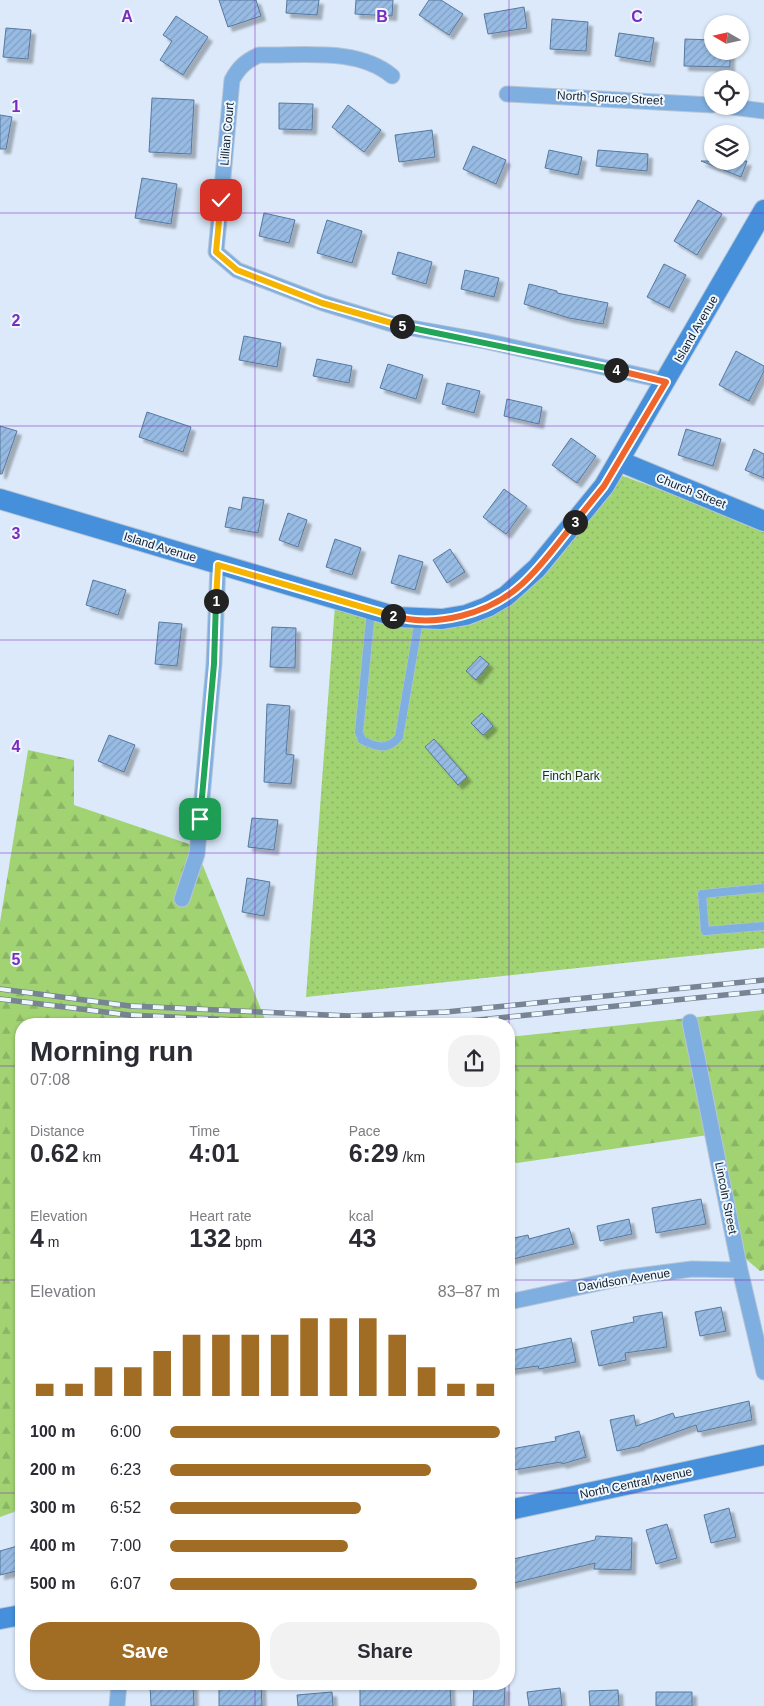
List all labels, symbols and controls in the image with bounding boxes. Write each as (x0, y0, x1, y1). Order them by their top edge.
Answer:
text: A (121, 8, 133, 25)
text: B (376, 8, 388, 25)
text: C (631, 8, 643, 25)
north arrow (704, 15, 749, 60)
map controls (704, 15, 749, 170)
button: locate (704, 70, 749, 115)
street label: North Spruce Street (557, 88, 664, 108)
text: 1 (12, 98, 21, 115)
street label: Lillian Court (217, 101, 237, 166)
button: layers (704, 125, 749, 170)
pin (200, 179, 242, 221)
icon: check (207, 186, 235, 214)
street label: Island Avenue (671, 293, 721, 365)
text: 2 (12, 312, 21, 329)
pin: 5 (390, 314, 414, 338)
text: 5 (399, 318, 406, 334)
pin: 4 (604, 358, 628, 382)
text: 4 (613, 362, 620, 378)
street label: Church Street (654, 471, 729, 512)
pin: 3 (562, 510, 588, 534)
text: 3 (572, 514, 579, 530)
text: 3 (12, 525, 21, 542)
street label: Island Avenue (122, 529, 198, 565)
pin: 1 (204, 588, 228, 614)
text: 1 (213, 593, 220, 609)
pin: 2 (380, 604, 406, 628)
text: 2 (390, 608, 397, 624)
text: 4 (12, 738, 21, 755)
park label: Finch Park (542, 769, 601, 783)
pin (179, 798, 221, 840)
icon: arrive (186, 805, 214, 833)
text: 5 (12, 951, 21, 968)
button: share (448, 1035, 500, 1087)
text: Morning run (30, 1036, 193, 1067)
text: 07:08 (30, 1071, 70, 1088)
text: Distance (30, 1123, 84, 1139)
text: Time (189, 1123, 220, 1139)
text: Pace (349, 1123, 381, 1139)
text: 0.62 (30, 1139, 79, 1167)
text: 4:01 (189, 1139, 239, 1167)
text: 6:29 (349, 1139, 399, 1167)
text: km (79, 1149, 101, 1165)
text: /km (399, 1149, 425, 1165)
street label: Lincoln Street (712, 1161, 740, 1236)
text: Elevation (30, 1208, 88, 1224)
text: Heart rate (189, 1208, 252, 1224)
text: kcal (349, 1208, 374, 1224)
text: 4 (30, 1224, 44, 1252)
text: 132 (189, 1224, 231, 1252)
text: 43 (349, 1224, 376, 1252)
text: m (44, 1234, 59, 1250)
text: bpm (231, 1234, 262, 1250)
street label: Davidson Avenue (577, 1266, 671, 1294)
text: Elevation (30, 1283, 96, 1300)
text: 83–87 m (438, 1283, 500, 1300)
text: 100 m (30, 1423, 75, 1440)
text: 6:00 (110, 1423, 141, 1440)
text: 200 m (30, 1461, 75, 1478)
text: 6:23 (110, 1461, 141, 1478)
street label: North Central Avenue (579, 1464, 694, 1502)
text: 300 m (30, 1499, 75, 1516)
text: 6:52 (110, 1499, 141, 1516)
text: 400 m (30, 1537, 75, 1554)
text: 7:00 (110, 1537, 141, 1554)
text: 500 m (30, 1575, 75, 1592)
text: 6:07 (110, 1575, 141, 1592)
button: Save (30, 1622, 260, 1680)
button: Share (270, 1622, 500, 1680)

